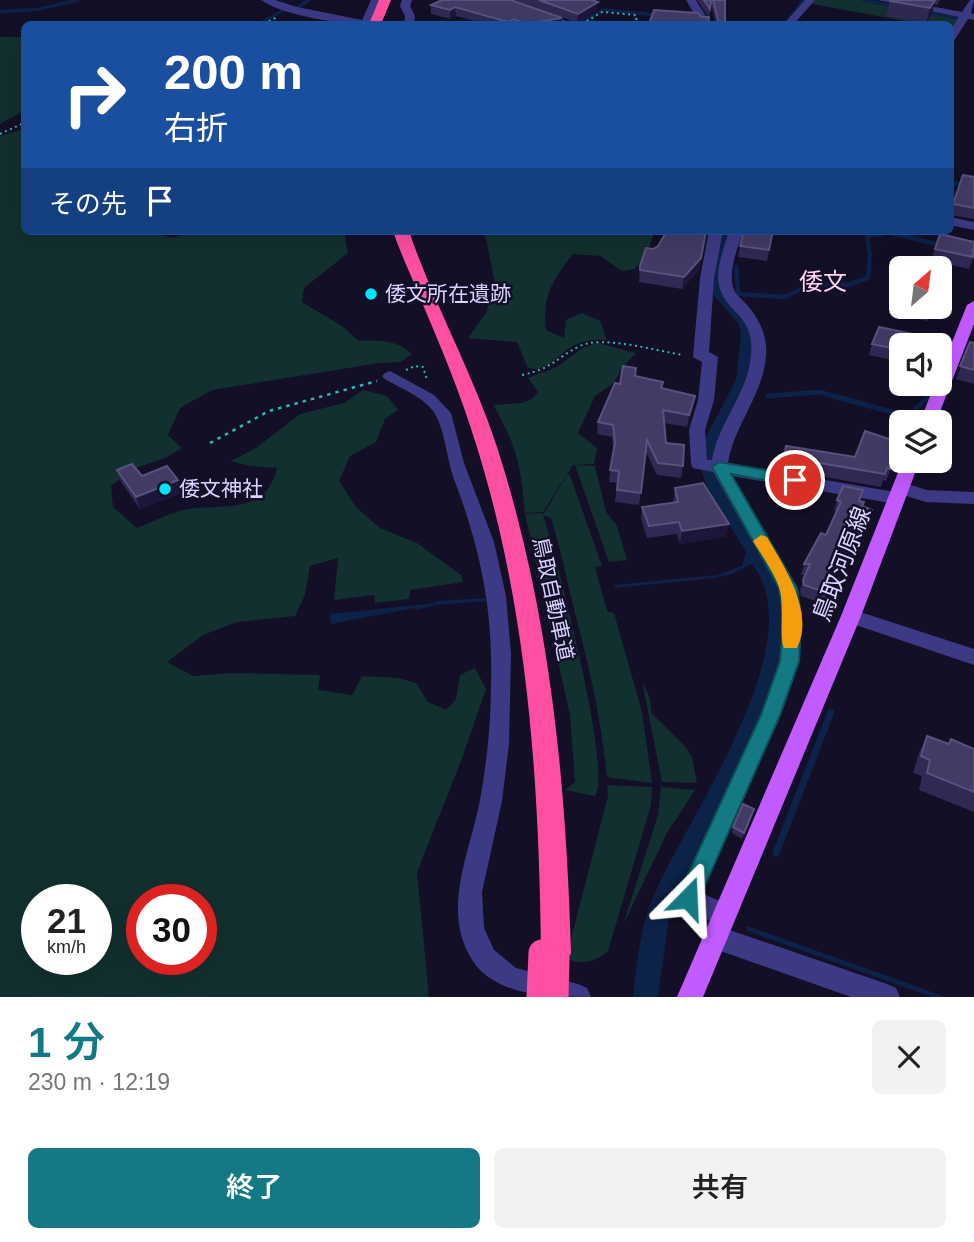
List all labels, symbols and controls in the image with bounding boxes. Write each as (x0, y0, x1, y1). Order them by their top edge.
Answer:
text: 200 m (164, 45, 303, 99)
icon: right (49, 49, 140, 140)
text: 右折 (164, 110, 228, 146)
icon: arrive (141, 182, 179, 220)
text: その先 (49, 189, 127, 219)
north arrow (889, 256, 952, 318)
map controls (889, 256, 952, 473)
district label: 倭文 (799, 268, 847, 295)
place label: 倭文所在遺跡 (385, 282, 511, 305)
marker: 倭文所在遺跡 (363, 286, 379, 302)
button: sound (889, 333, 952, 396)
button: layers (889, 410, 952, 473)
pin (765, 450, 825, 510)
icon: arrive (776, 461, 814, 499)
place label: 倭文神社 (179, 477, 263, 500)
marker: 倭文神社 (157, 481, 173, 497)
street label: 鳥取河原線 (807, 503, 876, 625)
street label: 鳥取自動車道 (529, 535, 578, 663)
position arrow (651, 861, 725, 935)
speed limit sign: 30 (126, 884, 217, 975)
text: 21 (47, 901, 86, 940)
text: km/h (47, 937, 86, 957)
text: 1 分 (28, 1019, 105, 1066)
button: close (872, 1020, 946, 1094)
text: 230 m · 12:19 (28, 1069, 170, 1095)
button: 終了 (28, 1148, 480, 1228)
button: 共有 (494, 1148, 946, 1228)

